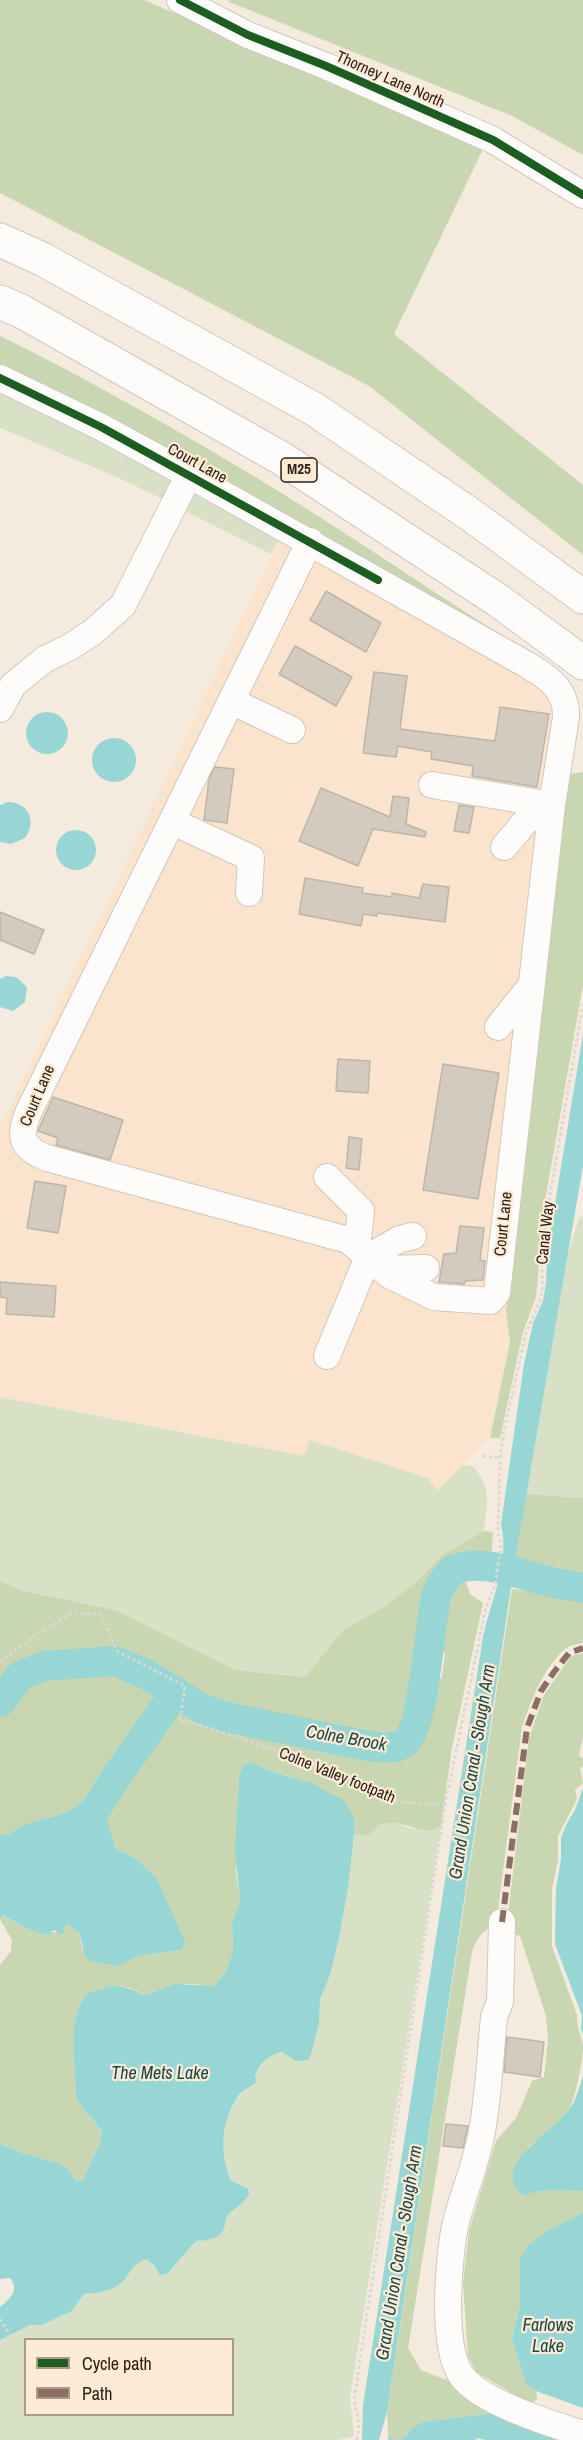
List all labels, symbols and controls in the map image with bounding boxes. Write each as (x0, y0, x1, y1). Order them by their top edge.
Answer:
street label: Thorney Lane North (333, 47, 447, 113)
street label: Court Lane (164, 440, 230, 488)
road number: M25 (281, 458, 317, 482)
street label: Court Lane (16, 1062, 60, 1130)
street label: Court Lane (491, 1191, 517, 1257)
street label: Canal Way (533, 1200, 559, 1266)
water label: Grand Union Canal - Slough Arm (445, 1663, 501, 1881)
water label: Colne Brook (304, 1721, 388, 1757)
street label: Colne Valley footpath (276, 1744, 398, 1808)
water label: The Mets Lake (111, 2063, 209, 2085)
water label: Grand Union Canal - Slough Arm (372, 2144, 428, 2362)
water label: Farlows Lake (522, 2315, 574, 2358)
legend (24, 2338, 234, 2416)
text: Cycle path (82, 2351, 152, 2376)
text: Path (82, 2381, 112, 2406)

